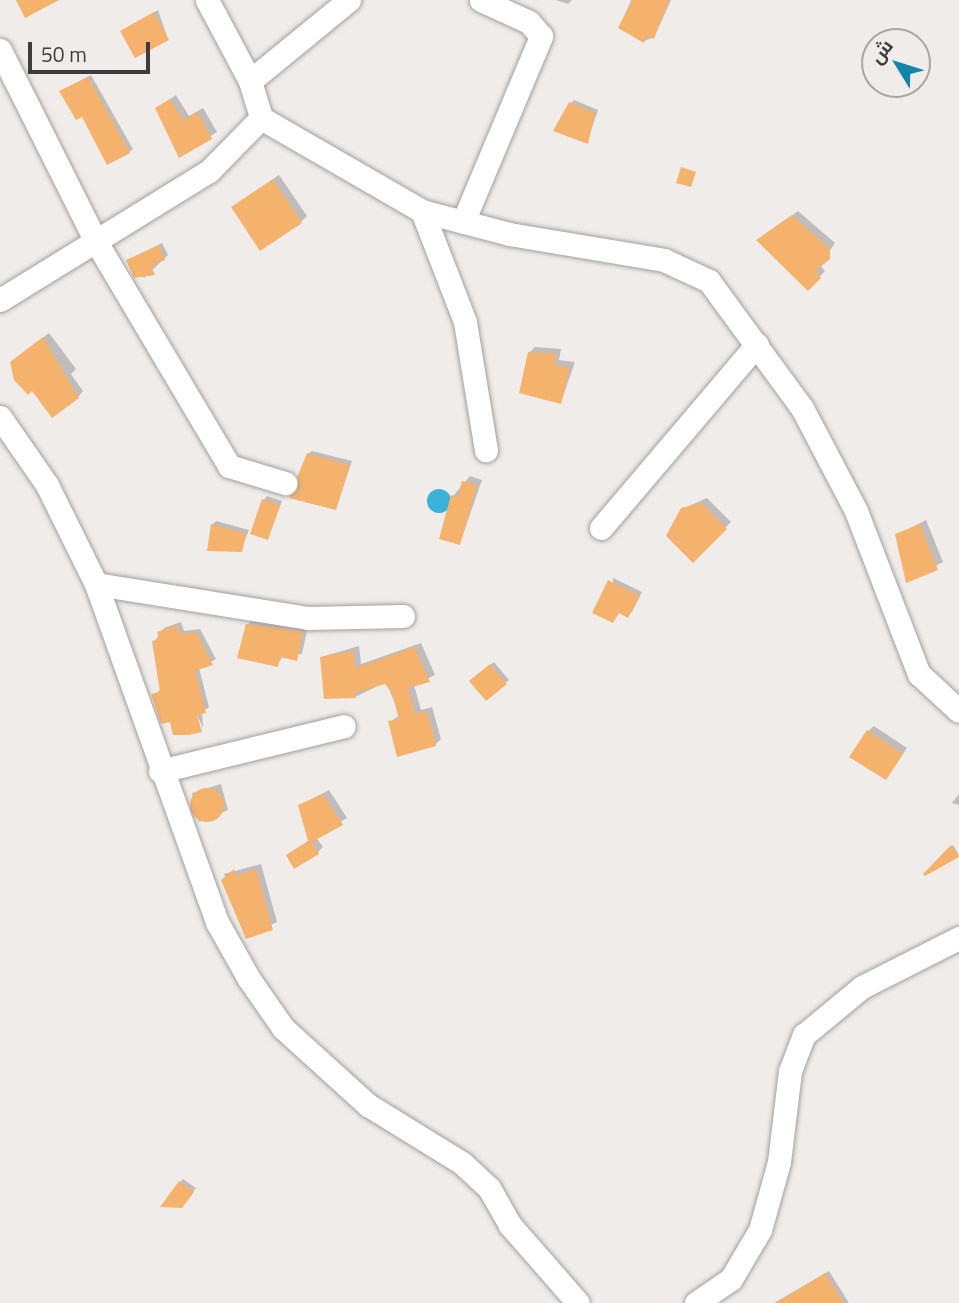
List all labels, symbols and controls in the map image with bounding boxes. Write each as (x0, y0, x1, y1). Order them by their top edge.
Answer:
scale bar (32, 28, 154, 72)
north arrow (861, 28, 931, 98)
text: ش (862, 32, 900, 70)
text: 50 m (41, 38, 87, 70)

